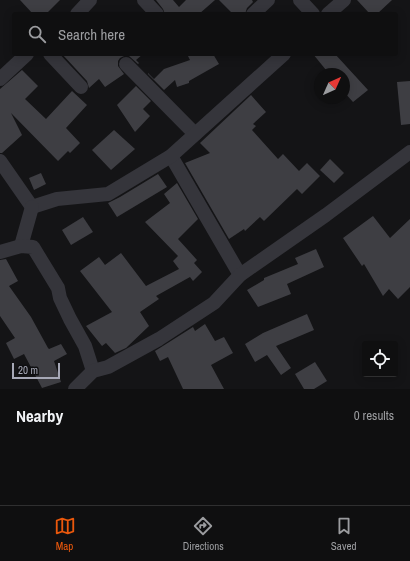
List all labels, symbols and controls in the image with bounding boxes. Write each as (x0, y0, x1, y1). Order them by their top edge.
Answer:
search box (12, 12, 398, 56)
icon: search (26, 23, 48, 45)
text: Search here (58, 24, 125, 45)
north arrow (314, 68, 350, 104)
map controls (362, 341, 398, 377)
button: locate (362, 341, 398, 377)
scale bar (12, 361, 60, 380)
text: 20 m (18, 363, 38, 377)
text: Nearby (16, 404, 63, 427)
text: 0 results (354, 407, 394, 424)
tab: Map (54, 515, 76, 553)
tab: Directions (183, 515, 224, 553)
tab: Saved (331, 515, 356, 553)

